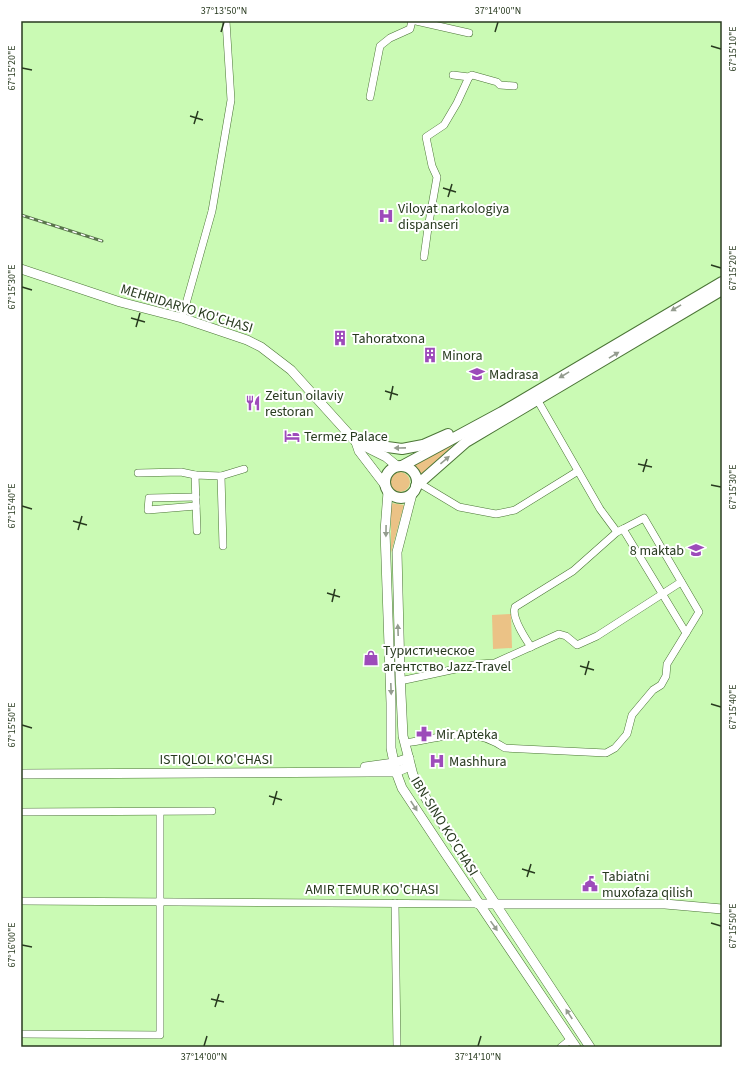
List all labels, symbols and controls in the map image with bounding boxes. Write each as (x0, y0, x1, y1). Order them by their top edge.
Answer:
text: 37°13'50"N (201, 4, 247, 18)
text: 37°14'00"N (475, 4, 521, 18)
text: 67°15'10"E (726, 26, 740, 72)
text: 67°15'20"E (5, 45, 19, 91)
place label: Viloyat narkologiya dispanseri (398, 199, 509, 235)
hospital icon: Viloyat narkologiya dispanseri (377, 207, 395, 225)
text: 67°15'20"E (726, 245, 740, 291)
text: 67°15'30"E (5, 264, 19, 310)
street label: МEHRIDARYO KO'CHASI (118, 279, 255, 339)
one-way arrow (670, 305, 682, 312)
building icon: Tahoratxona (331, 329, 349, 347)
place label: Tahoratxona (352, 329, 425, 349)
building icon: Minora (421, 346, 439, 364)
place label: Minora (442, 346, 482, 366)
one-way arrow (608, 351, 620, 358)
school or university icon: Madrasa (468, 365, 486, 383)
place label: Madrasa (489, 365, 539, 385)
one-way arrow (558, 371, 570, 378)
place label: Zeitun oilaviy restoran (265, 386, 344, 422)
restaurant icon: Zeitun oilaviy restoran (244, 394, 262, 412)
hotel icon: Termez Palace (283, 427, 301, 445)
place label: Termez Palace (304, 427, 388, 447)
one-way arrow (393, 445, 406, 451)
one-way arrow (439, 455, 450, 464)
text: 67°15'30"E (726, 464, 740, 510)
text: 67°15'40"E (5, 483, 19, 529)
one-way arrow (383, 525, 389, 538)
place label: 8 maktab (630, 541, 684, 561)
school or university icon: 8 maktab (687, 541, 705, 559)
one-way arrow (395, 623, 401, 636)
place label: Туристическое агентство Jazz-Travel (383, 641, 511, 677)
shop icon: Туристическое агентство Jazz-Travel (362, 649, 380, 667)
one-way arrow (387, 683, 394, 695)
text: 67°15'40"E (726, 684, 740, 730)
text: 67°15'50"E (5, 702, 19, 748)
pharmacy icon: Mir Apteka (415, 725, 433, 743)
place label: Mir Apteka (436, 725, 498, 745)
street label: ISTIQLOL KO'CHASI (159, 750, 273, 770)
hospital icon: Mashhura (428, 752, 446, 770)
place label: Mashhura (449, 752, 507, 772)
street label: IBN-SINO KO'CHASI (405, 773, 483, 880)
one-way arrow (411, 800, 418, 812)
place label: Tabiatni muxofaza qilish (602, 867, 693, 903)
public building icon: Tabiatni muxofaza qilish (581, 875, 599, 893)
street label: AMIR TEMUR KO'CHASI (305, 880, 439, 900)
text: 67°15'50"E (726, 903, 740, 949)
one-way arrow (490, 921, 498, 931)
text: 67°16'00"E (5, 922, 19, 968)
one-way arrow (565, 1009, 573, 1019)
text: 37°14'00"N (181, 1050, 227, 1064)
text: 37°14'10"N (455, 1050, 501, 1064)

